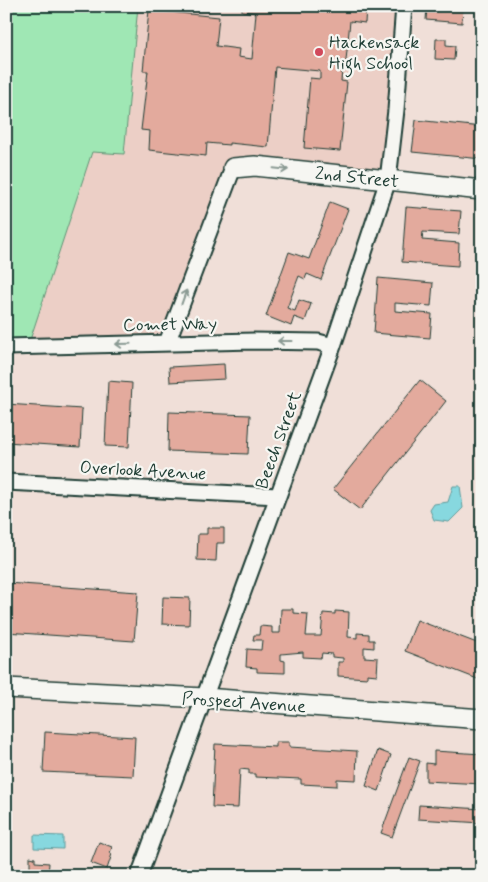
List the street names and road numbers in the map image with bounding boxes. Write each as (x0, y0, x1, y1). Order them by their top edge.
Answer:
street label: 2nd Street (314, 162, 400, 194)
street label: Comet Way (123, 312, 217, 338)
street label: Beech Street (250, 388, 308, 493)
street label: Overlook Avenue (79, 456, 207, 486)
street label: Prospect Avenue (181, 687, 307, 719)

